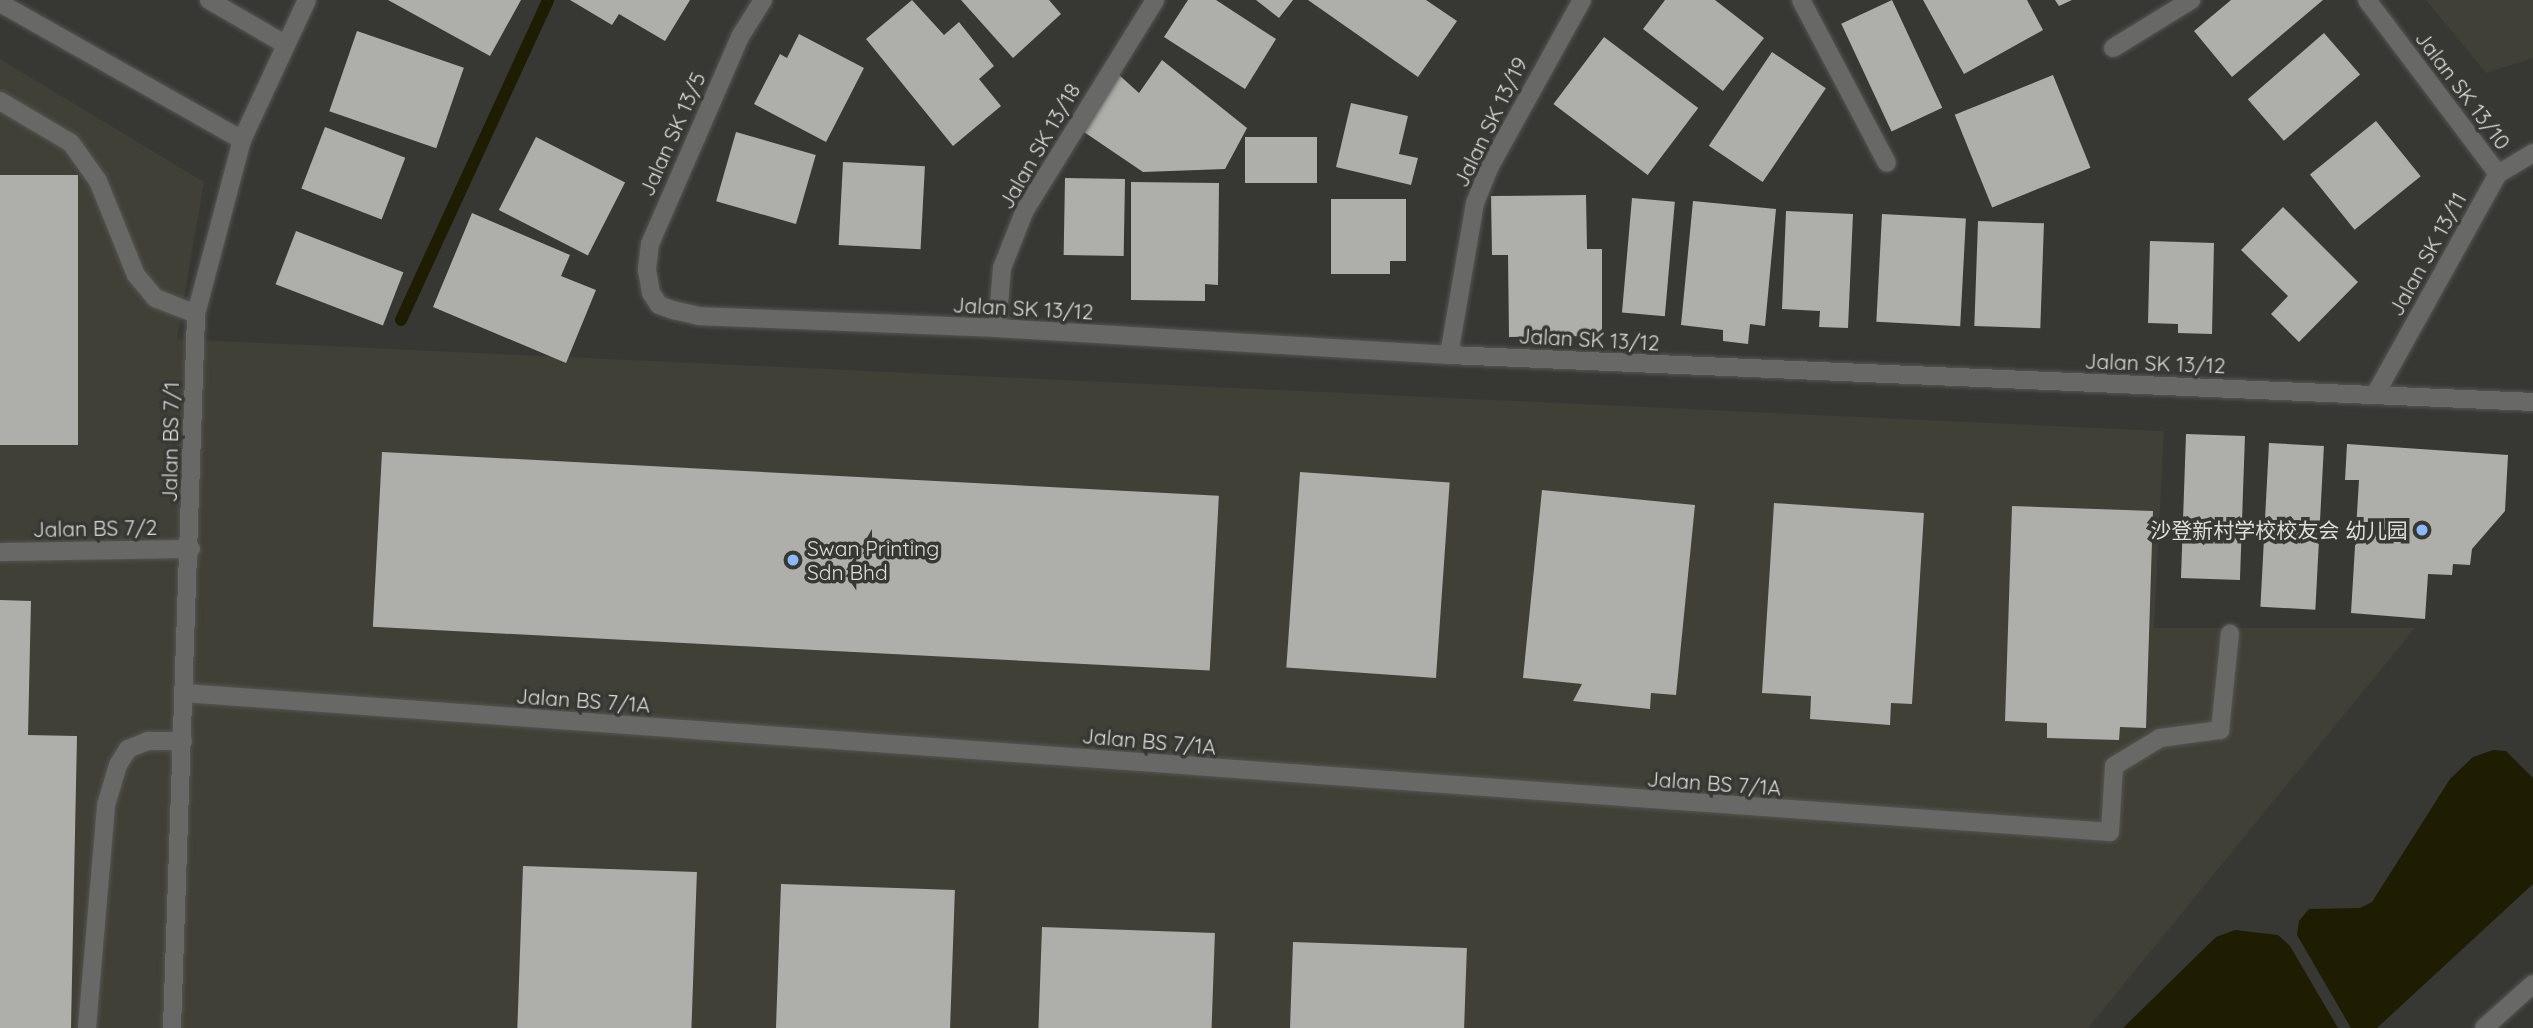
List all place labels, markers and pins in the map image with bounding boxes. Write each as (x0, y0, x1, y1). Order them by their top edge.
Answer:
place label: 沙登新村学校校友会 幼儿园 (2150, 517, 2408, 543)
marker: 沙登新村学校校友会 幼儿园 (2414, 522, 2430, 538)
place label: Swan Printing Sdn Bhd (807, 535, 939, 585)
marker: Swan Printing Sdn Bhd (785, 552, 801, 568)

